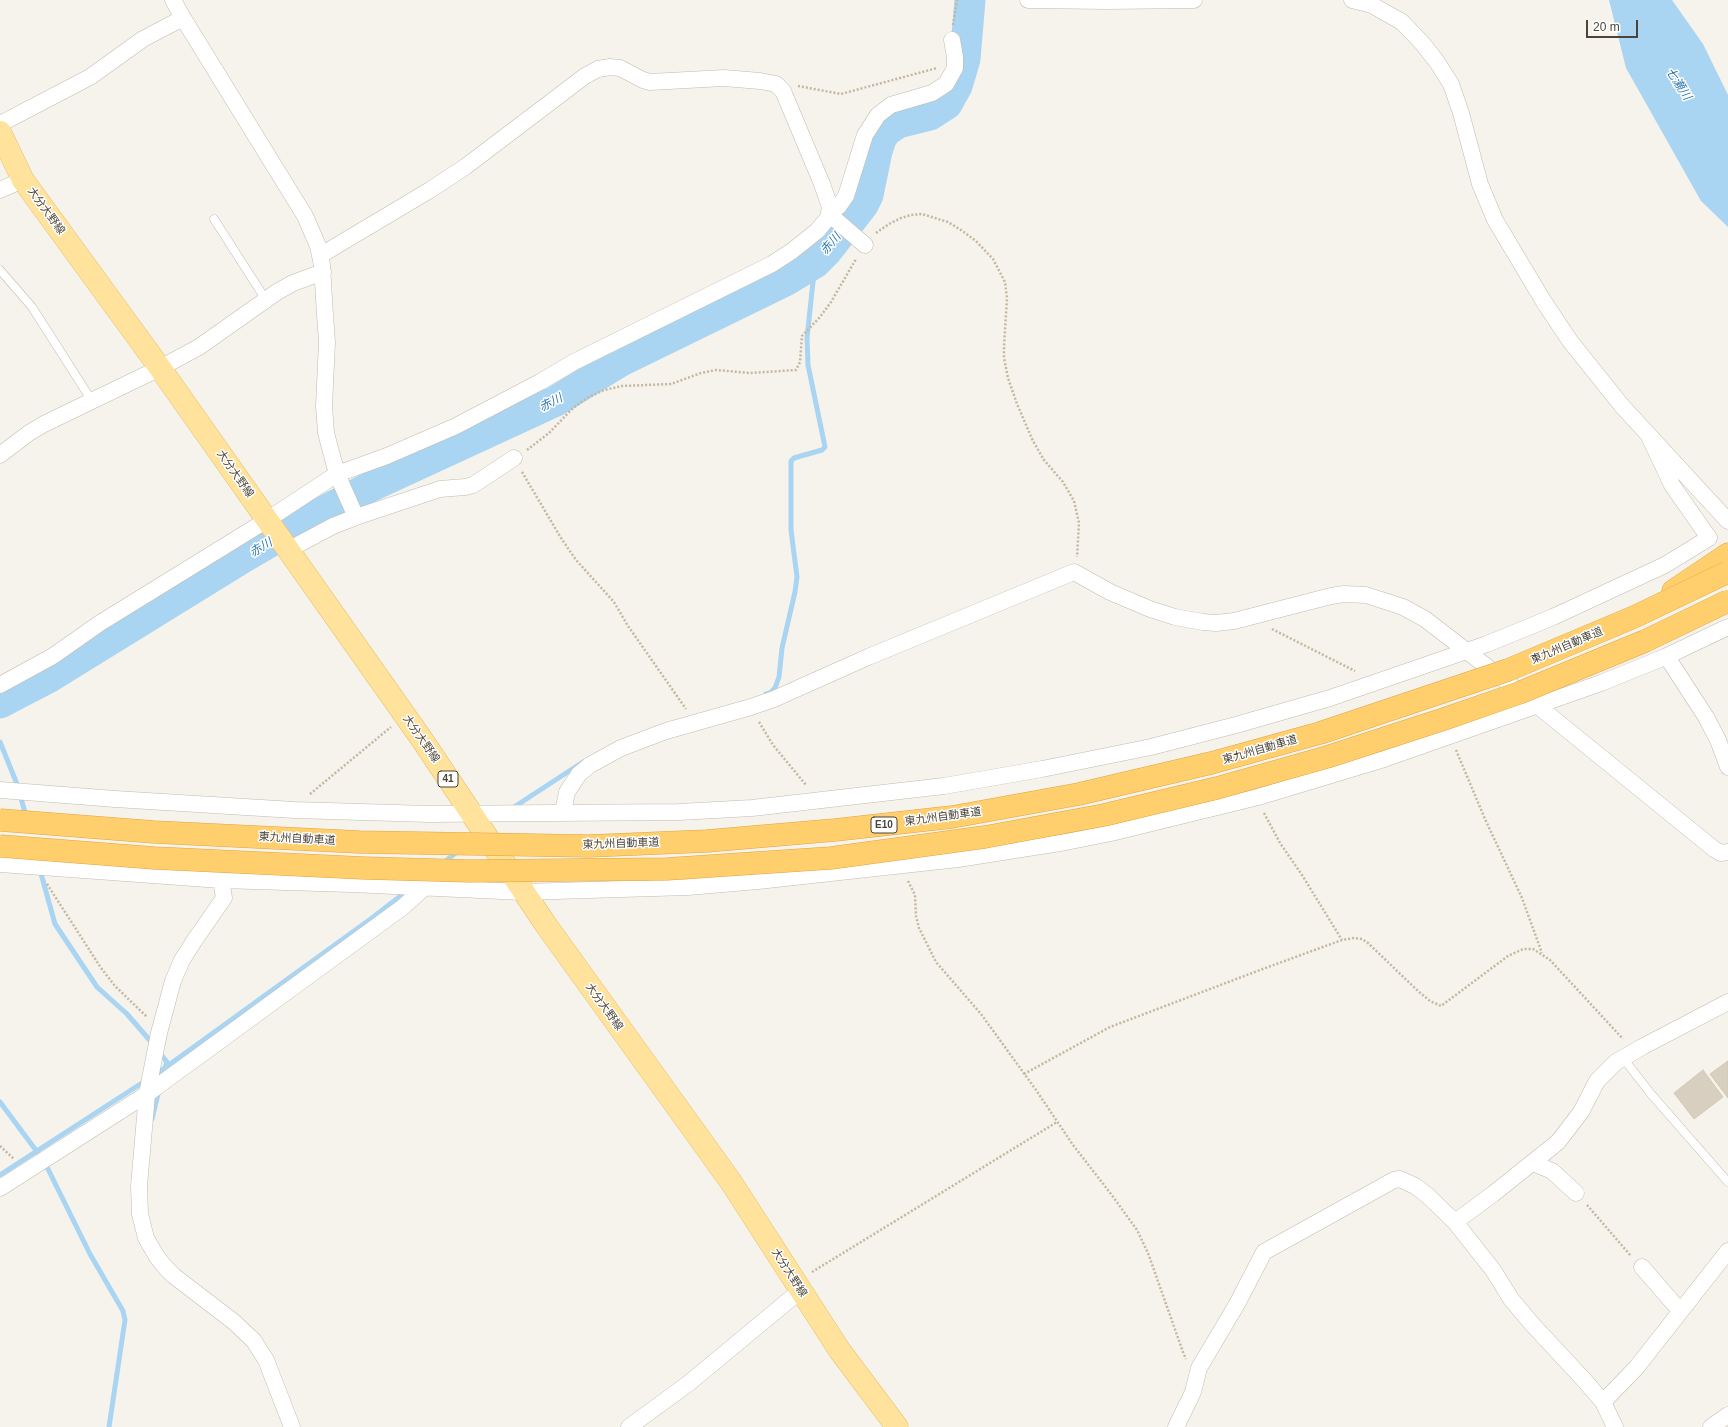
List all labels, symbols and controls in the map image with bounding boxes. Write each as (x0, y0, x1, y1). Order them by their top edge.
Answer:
scale bar (1588, 12, 1640, 38)
text: 20 m (1593, 20, 1620, 34)
water label: 七瀬川 (1662, 65, 1694, 103)
street label: 大分大野線 (24, 185, 68, 237)
water label: 赤川 (818, 230, 844, 258)
water label: 赤川 (537, 391, 565, 415)
street label: 大分大野線 (214, 448, 256, 500)
water label: 赤川 (247, 536, 275, 560)
street label: 東九州自動車道 (1529, 625, 1605, 667)
street label: 大分大野線 (400, 713, 442, 765)
street label: 東九州自動車道 (1221, 733, 1299, 767)
road number: 41 (438, 771, 458, 787)
street label: 東九州自動車道 (904, 805, 982, 829)
road number: E10 (871, 817, 897, 833)
street label: 東九州自動車道 (258, 830, 336, 848)
street label: 東九州自動車道 (582, 836, 660, 852)
street label: 大分大野線 (582, 981, 626, 1033)
street label: 大分大野線 (768, 1246, 810, 1300)

